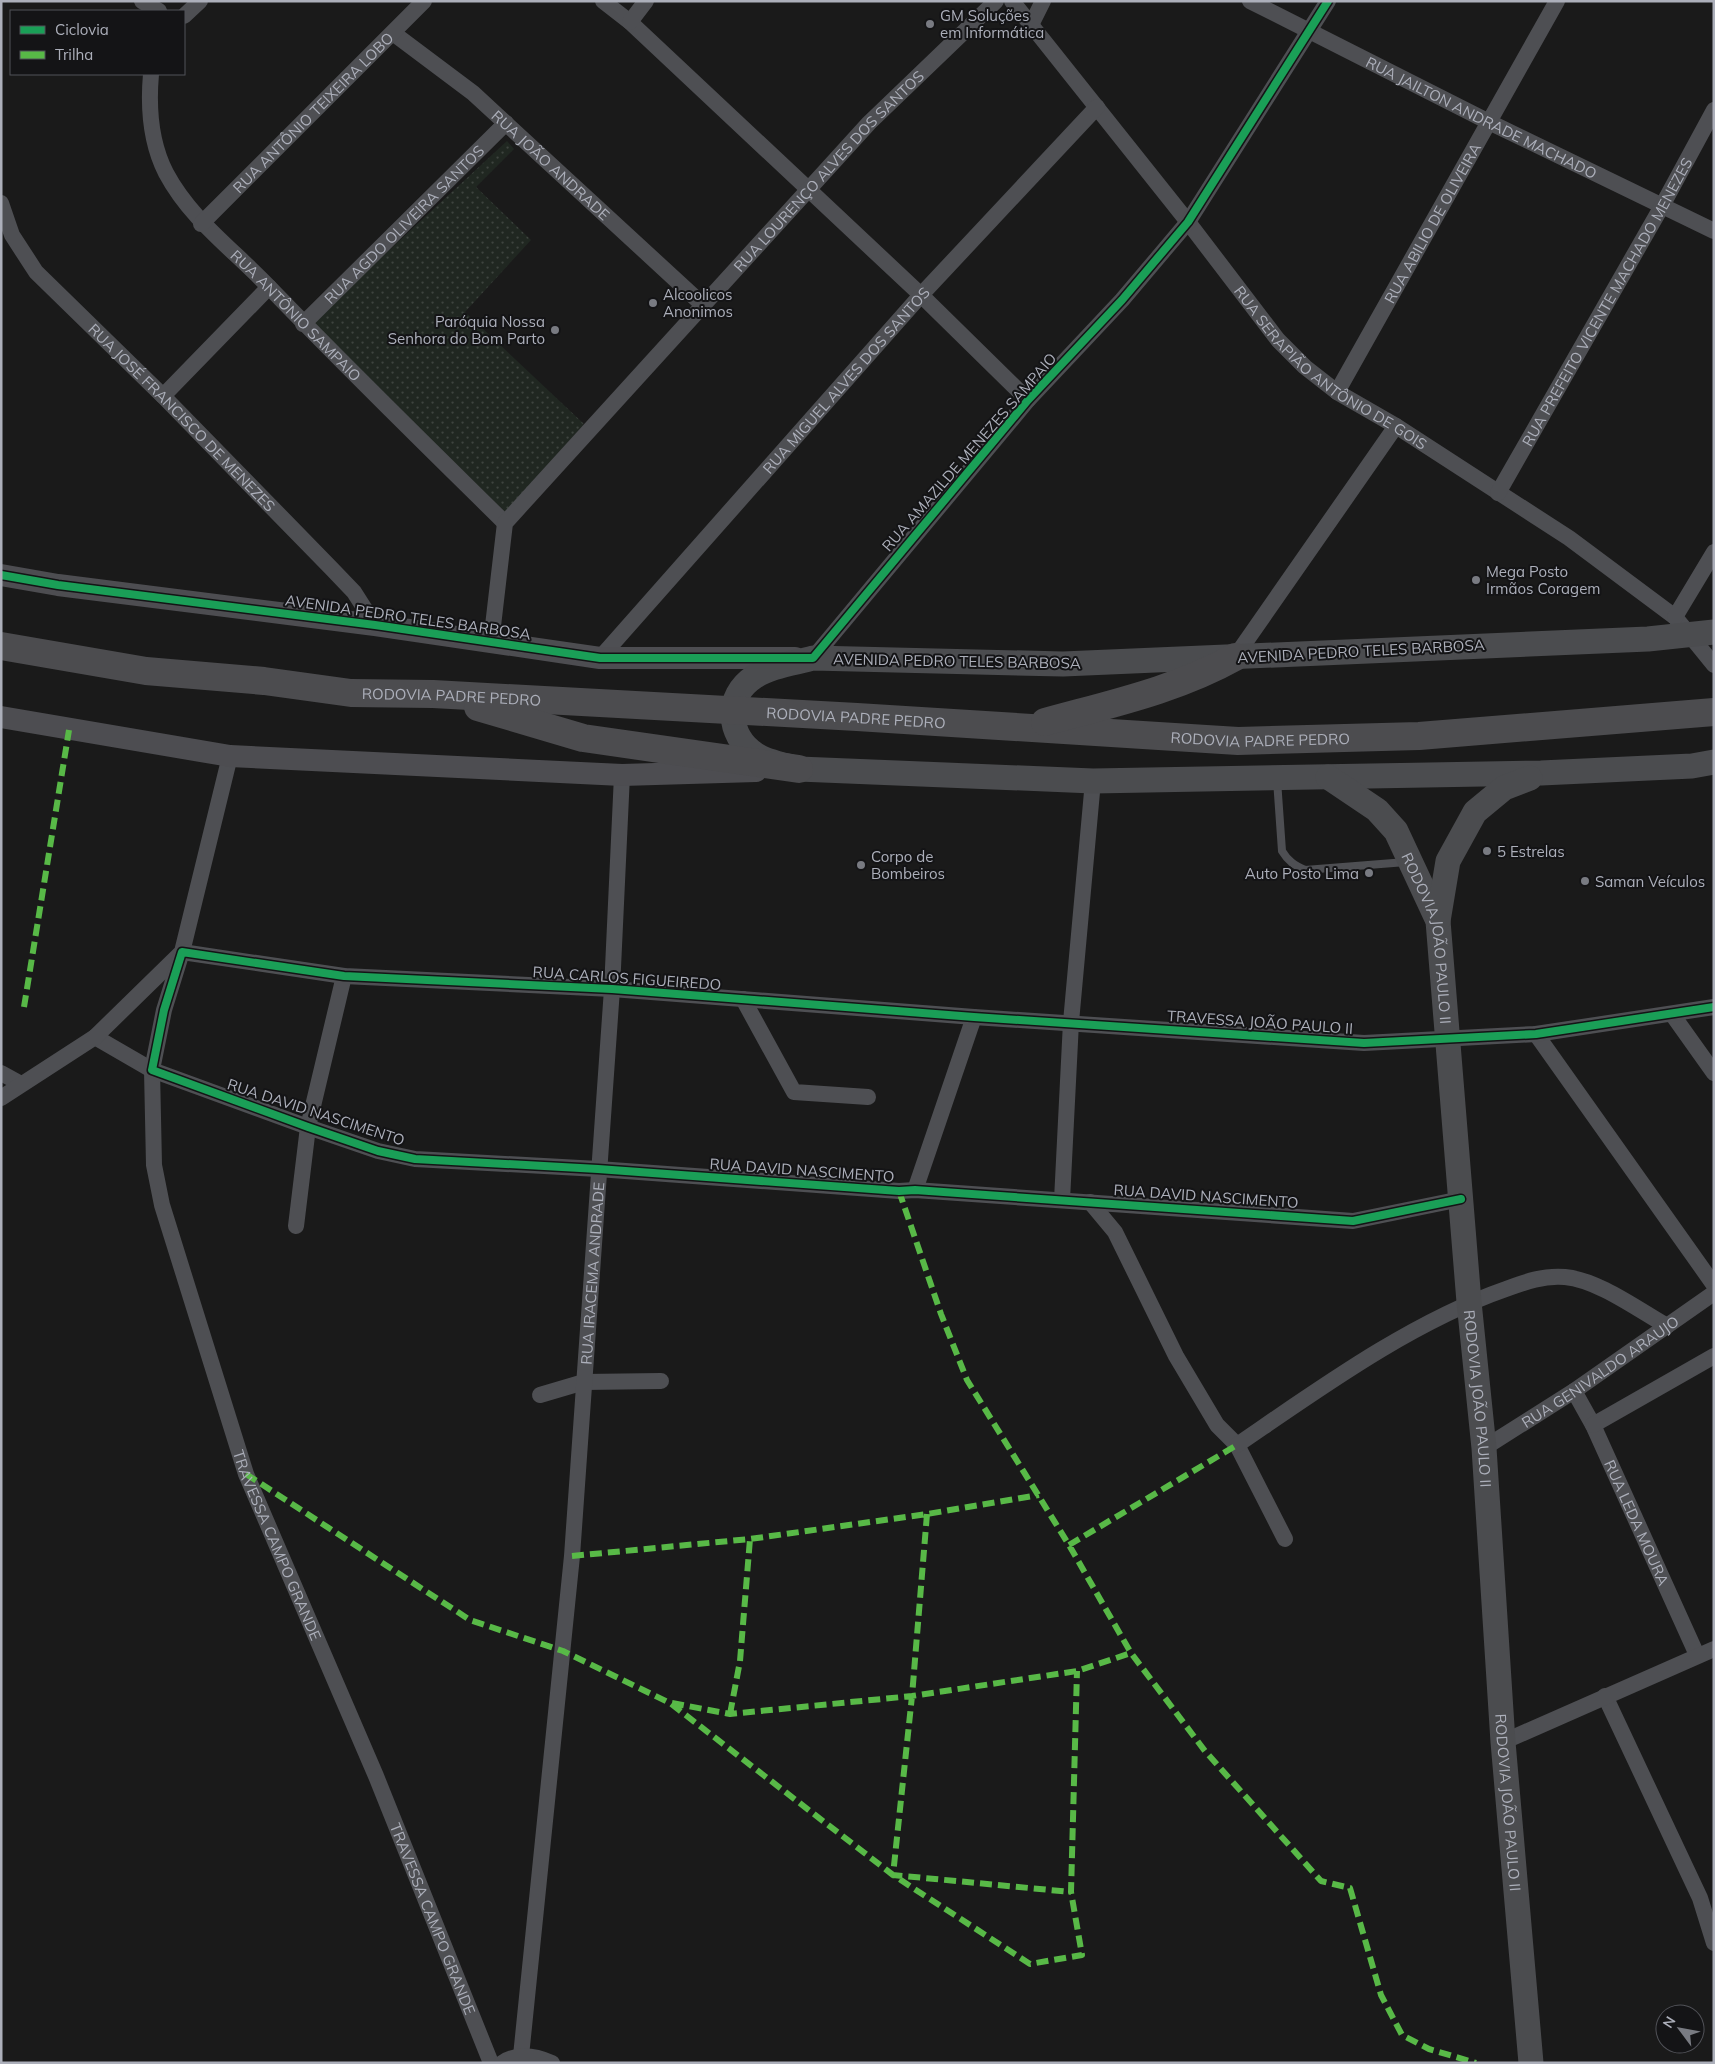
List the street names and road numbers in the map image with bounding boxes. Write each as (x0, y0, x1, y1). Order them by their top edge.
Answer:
street label: RUA ANTÔNIO TEIXEIRA LOBO (228, 28, 397, 197)
street label: RUA JAILTON ANDRADE MACHADO (1363, 52, 1600, 182)
street label: RUA LOURENÇO ALVES DOS SANTOS (729, 66, 928, 275)
street label: RUA JOÃO ANDRADE (488, 106, 614, 224)
street label: RUA ABILIO DE OLIVEIRA (1379, 139, 1485, 306)
street label: RUA AGDO OLIVEIRA SANTOS (320, 141, 488, 307)
street label: RUA PREFEITO VICENTE MACHADO MENEZES (1517, 154, 1696, 449)
street label: RUA ANTÔNIO SAMPAIO (227, 246, 365, 385)
street label: RUA SERAPIÃO ANTÔNIO DE GOIS (1230, 282, 1431, 453)
street label: RUA MIGUEL ALVES DOS SANTOS (758, 283, 933, 477)
street label: RUA JOSÉ FRANCISCO DE MENEZES (85, 319, 280, 515)
street label: RUA AMAZILDE MENEZES SAMPAIO (878, 349, 1060, 555)
street label: AVENIDA PEDRO TELES BARBOSA (284, 590, 532, 644)
street label: AVENIDA PEDRO TELES BARBOSA (1237, 635, 1485, 667)
street label: AVENIDA PEDRO TELES BARBOSA (833, 649, 1081, 673)
street label: RODOVIA PADRE PEDRO (362, 684, 542, 709)
street label: RODOVIA PADRE PEDRO (766, 703, 946, 732)
street label: RODOVIA PADRE PEDRO (1170, 727, 1350, 751)
street label: RODOVIA JOÃO PAULO II (1398, 849, 1456, 1025)
street label: RUA CARLOS FIGUEIREDO (532, 962, 722, 994)
street label: TRAVESSA JOÃO PAULO II (1166, 1006, 1354, 1038)
street label: RUA DAVID NASCIMENTO (225, 1074, 407, 1150)
street label: RUA DAVID NASCIMENTO (709, 1154, 895, 1186)
street label: RUA DAVID NASCIMENTO (1113, 1180, 1299, 1212)
street label: RUA IRACEMA ANDRADE (576, 1181, 608, 1365)
street label: RODOVIA JOÃO PAULO II (1460, 1309, 1496, 1488)
street label: RUA GENIVALDO ARAUJO (1518, 1311, 1682, 1431)
street label: TRAVESSA CAMPO GRANDE (230, 1447, 326, 1643)
street label: RUA LEDA MOURA (1600, 1457, 1674, 1588)
street label: RODOVIA JOÃO PAULO II (1492, 1713, 1525, 1892)
street label: TRAVESSA CAMPO GRANDE (386, 1820, 480, 2017)

